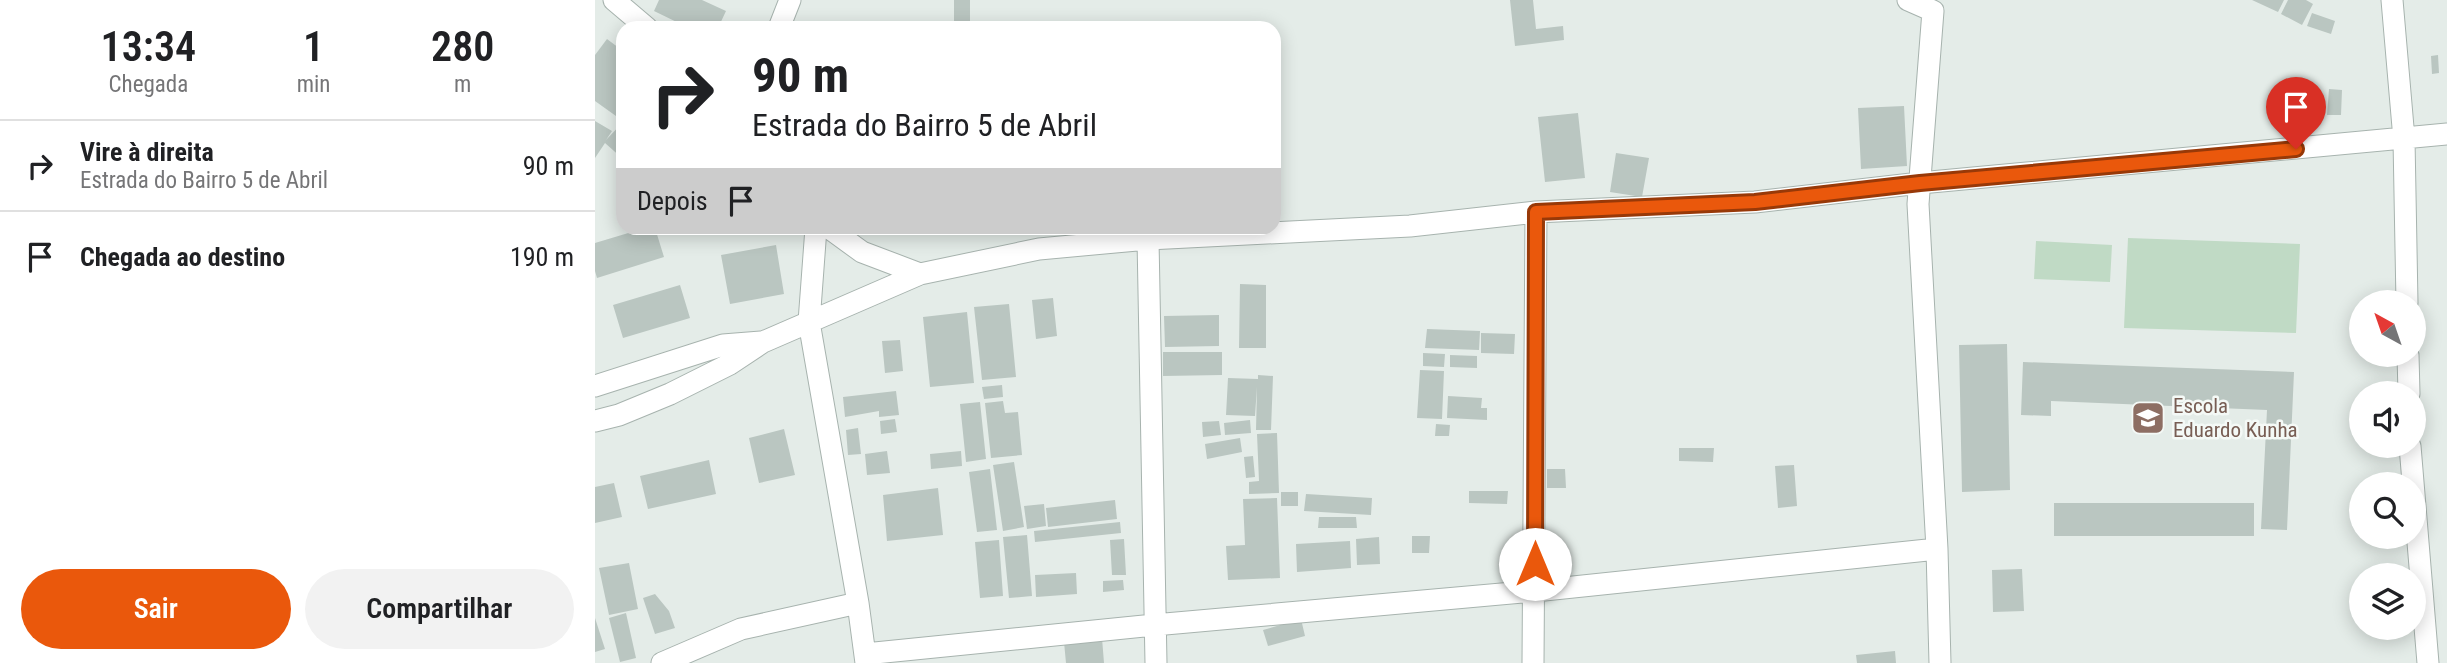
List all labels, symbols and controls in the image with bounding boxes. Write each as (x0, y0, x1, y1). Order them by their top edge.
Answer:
text: 13:34 (101, 22, 196, 71)
text: 1 (303, 22, 324, 71)
text: 280 (431, 22, 494, 71)
text: 90 m (752, 47, 849, 104)
icon: right (637, 49, 728, 140)
text: Chegada (109, 71, 188, 98)
text: min (297, 71, 330, 98)
text: m (454, 71, 471, 98)
pin (2266, 77, 2326, 149)
icon: arrive (2277, 88, 2315, 126)
text: Estrada do Bairro 5 de Abril (752, 106, 1097, 144)
text: Vire à direita (80, 137, 214, 167)
icon: right (21, 147, 59, 185)
text: 90 m (523, 151, 574, 181)
text: Estrada do Bairro 5 de Abril (80, 167, 328, 194)
icon: arrive (722, 182, 760, 220)
text: Depois (637, 186, 708, 216)
icon: arrive (21, 238, 59, 276)
text: Chegada ao destino (80, 242, 285, 272)
text: 190 m (510, 242, 574, 272)
north arrow (2349, 290, 2425, 368)
map controls (2349, 290, 2426, 640)
button: sound (2349, 381, 2426, 458)
place label: Escola Eduardo Kunha (2173, 394, 2298, 442)
school or university icon: Escola Eduardo Kunha (2129, 399, 2167, 437)
button: search (2349, 472, 2426, 549)
position arrow (1498, 527, 1572, 601)
button: layers (2349, 563, 2426, 640)
button: Sair (21, 569, 291, 649)
button: Compartilhar (305, 569, 574, 649)

